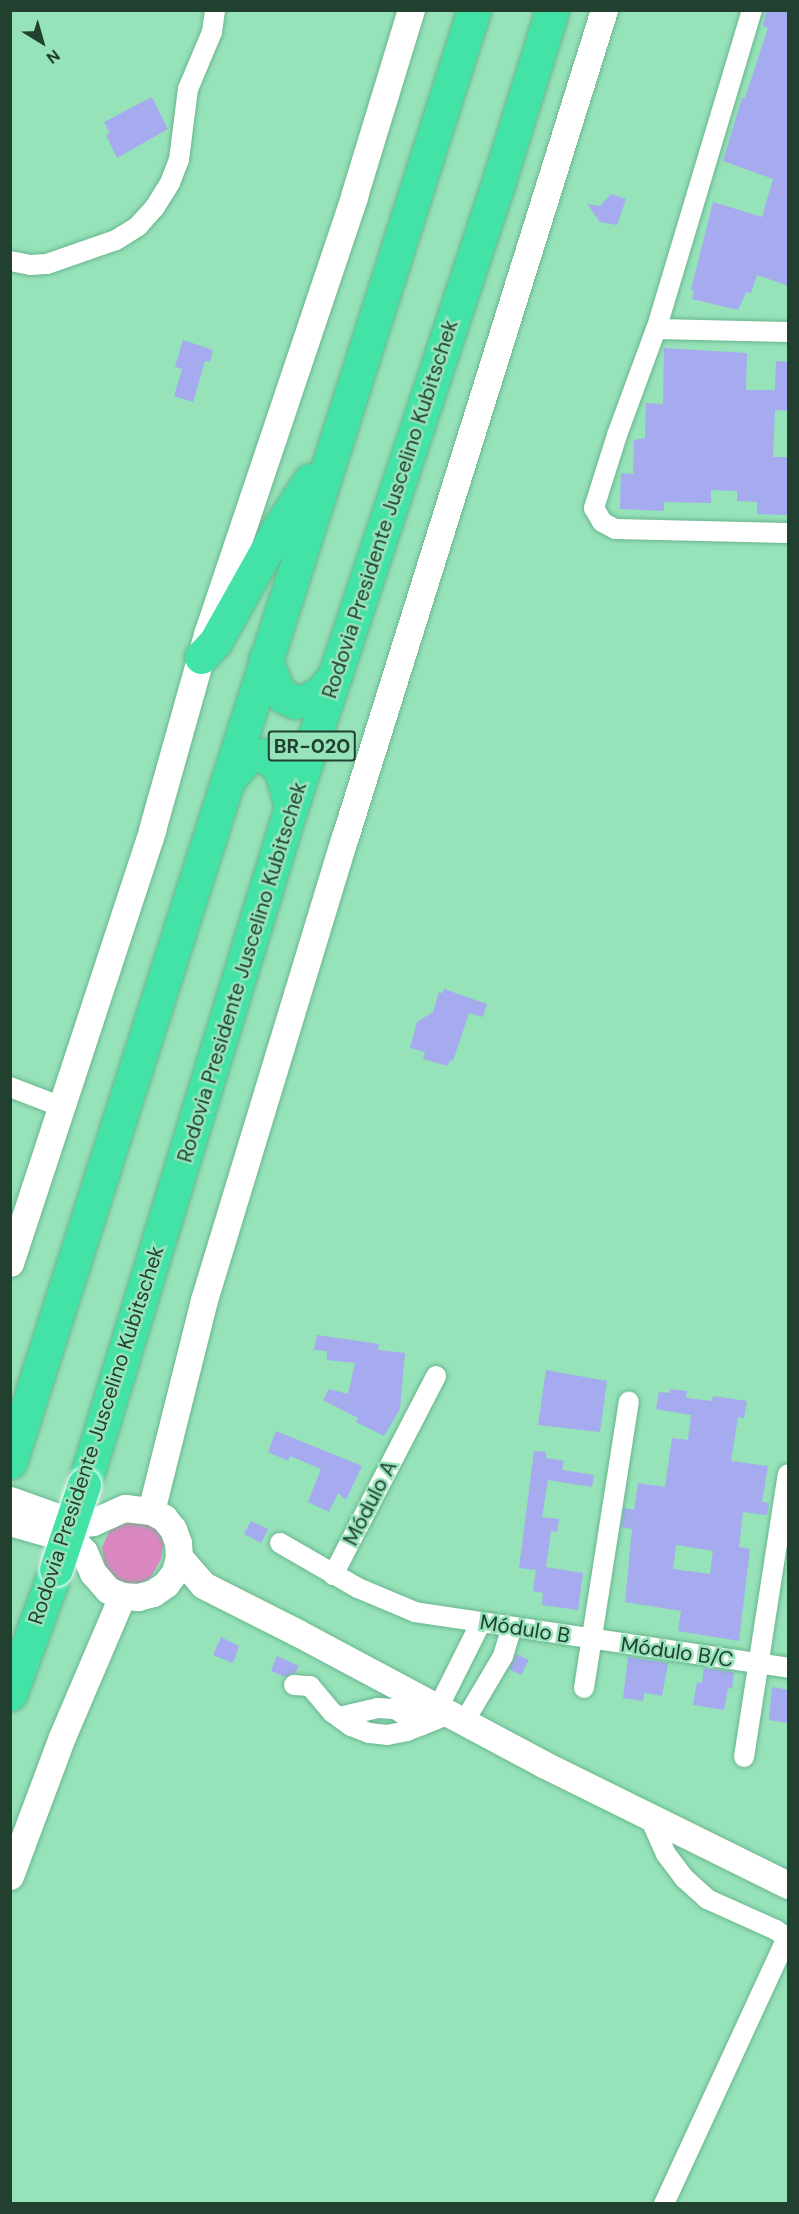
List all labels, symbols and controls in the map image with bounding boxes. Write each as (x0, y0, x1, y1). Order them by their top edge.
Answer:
north arrow (12, 12, 72, 72)
text: N (42, 45, 64, 69)
street label: Rodovia Presidente Juscelino Kubitschek (317, 317, 463, 701)
road number: BR-020 (267, 729, 357, 763)
street label: Rodovia Presidente Juscelino Kubitschek (172, 779, 312, 1165)
street label: Rodovia Presidente Juscelino Kubitschek (23, 1243, 169, 1627)
street label: Módulo A (338, 1456, 402, 1550)
street label: Módulo B (478, 1609, 572, 1649)
street label: Módulo B/C (619, 1632, 735, 1672)

